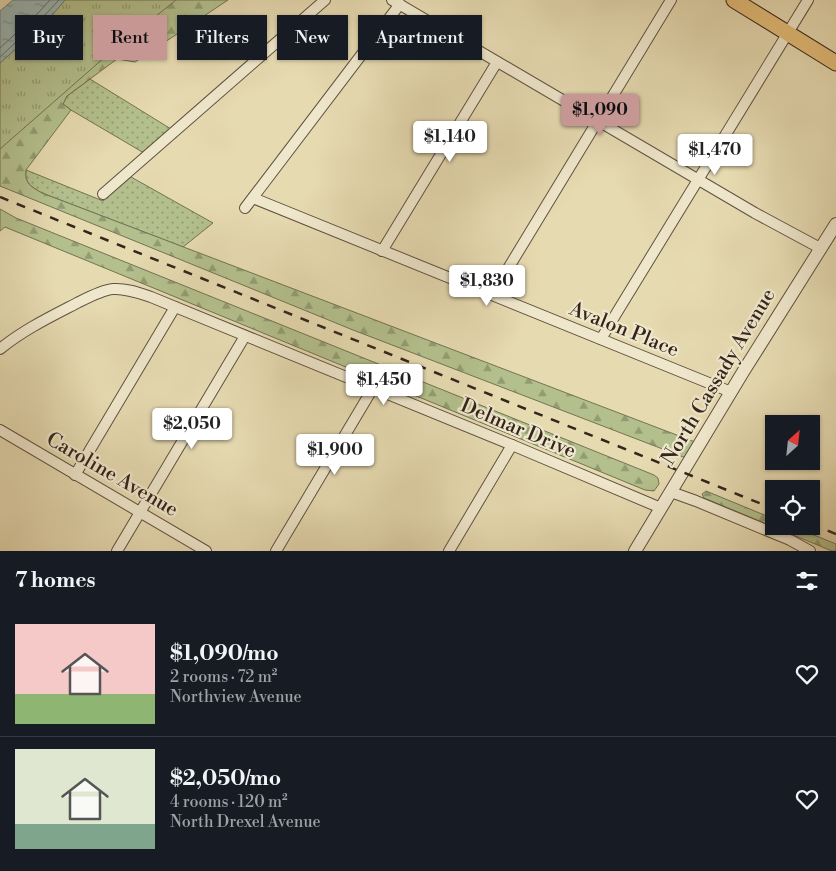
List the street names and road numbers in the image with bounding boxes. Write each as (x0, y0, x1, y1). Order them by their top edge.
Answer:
street label: North Cassady Avenue (656, 284, 782, 470)
street label: Avalon Place (565, 296, 682, 363)
street label: Delmar Drive (457, 393, 579, 465)
street label: Caroline Avenue (42, 427, 182, 523)

